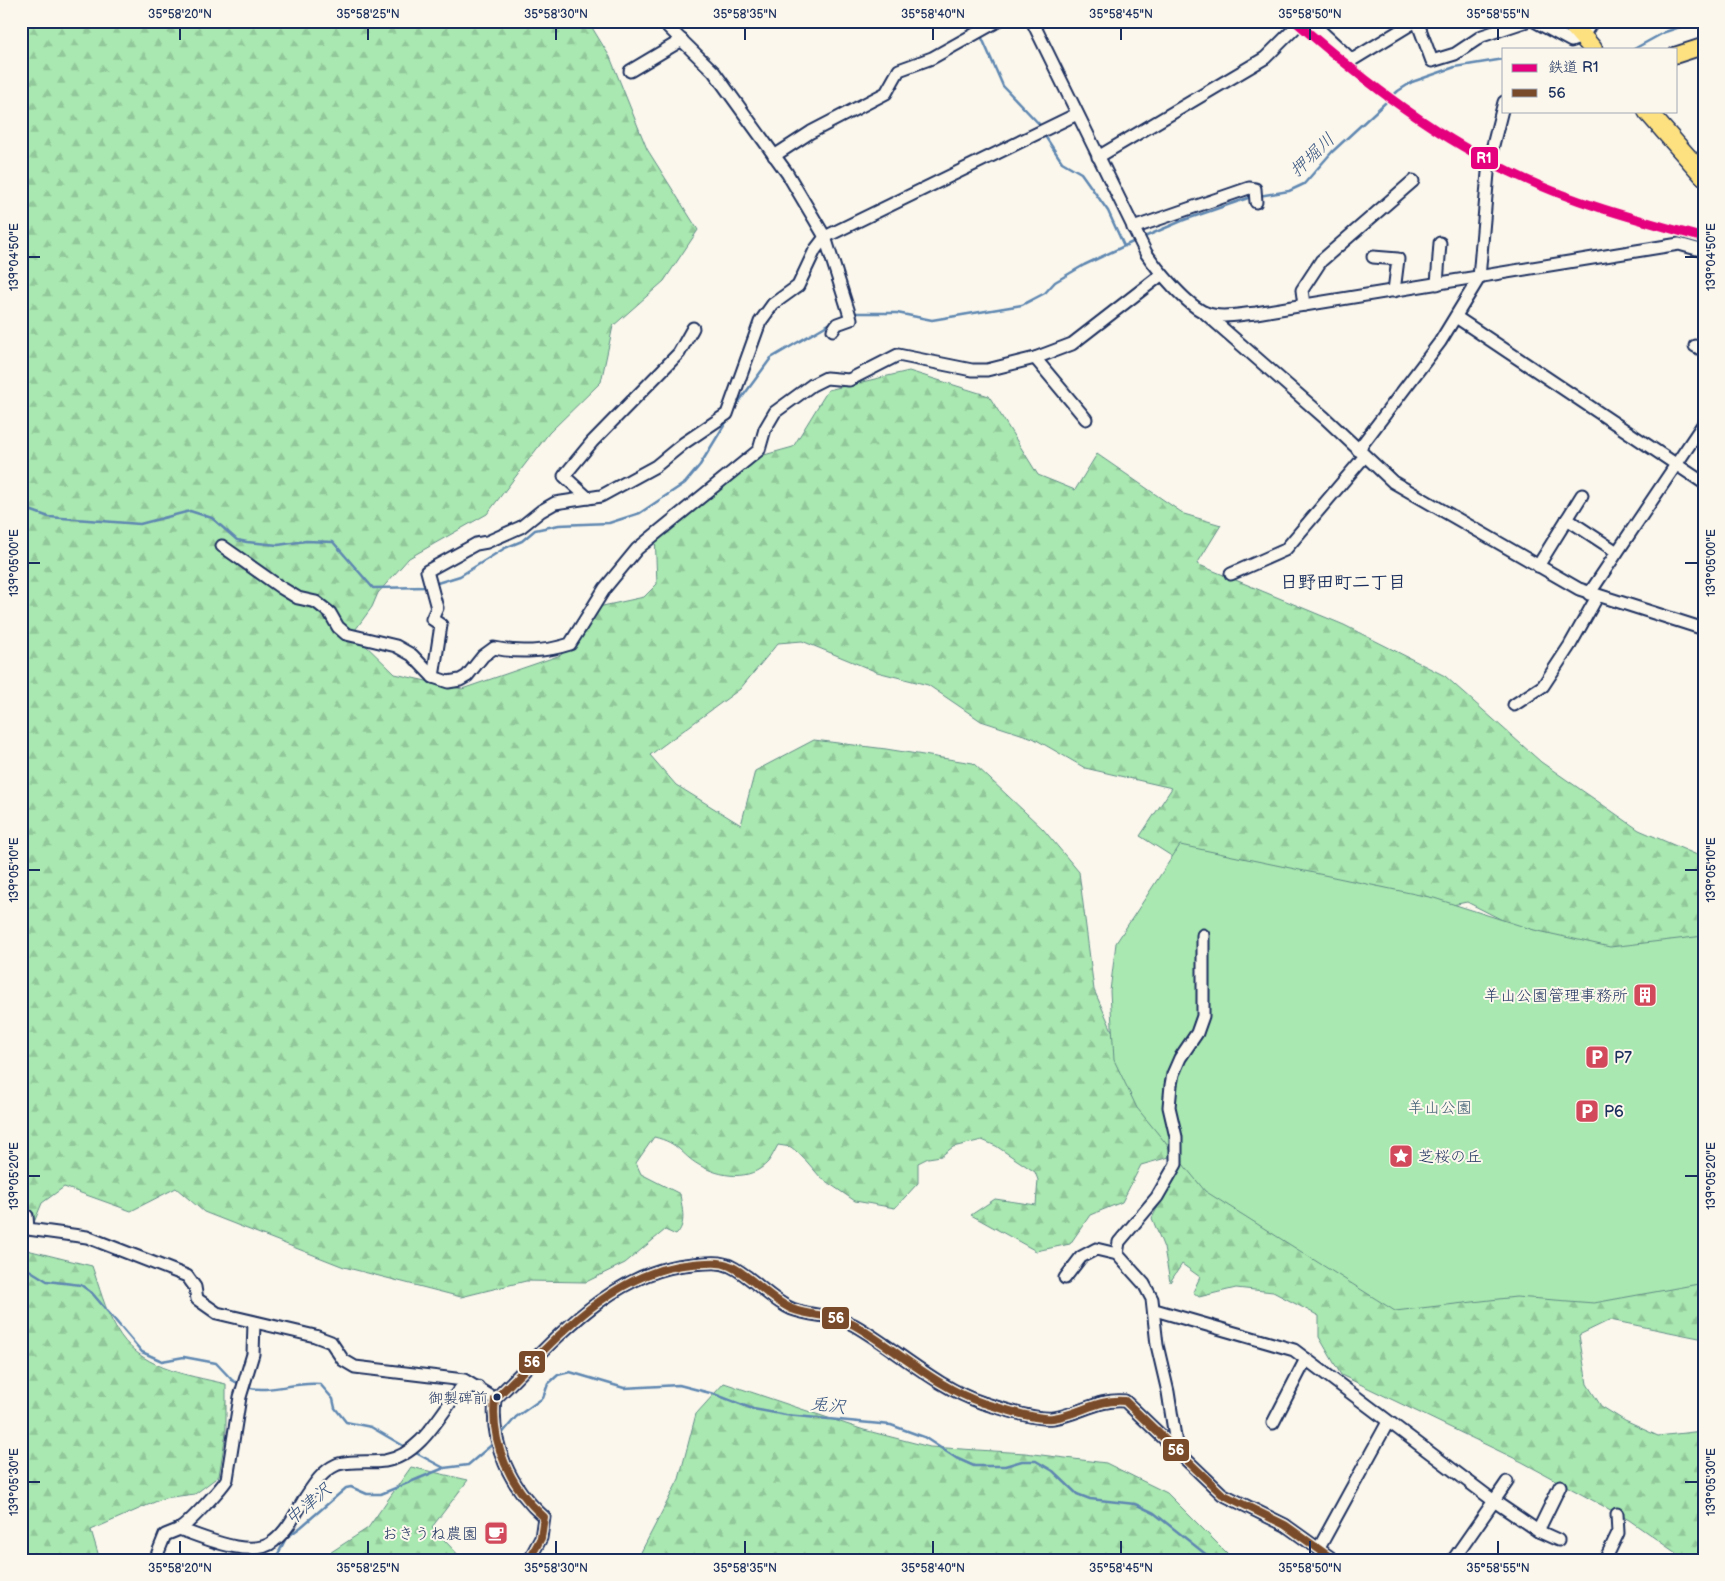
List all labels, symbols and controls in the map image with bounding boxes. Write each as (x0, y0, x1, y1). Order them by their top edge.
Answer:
text: 35°58'20"N (148, 7, 212, 22)
text: 35°58'25"N (336, 7, 400, 22)
text: 35°58'30"N (524, 7, 588, 22)
text: 35°58'35"N (713, 7, 777, 22)
text: 35°58'40"N (901, 7, 965, 22)
text: 35°58'45"N (1089, 7, 1153, 22)
text: 35°58'50"N (1278, 7, 1342, 22)
text: 35°58'55"N (1466, 7, 1530, 22)
legend (1502, 48, 1678, 112)
text: 鉄道 R1 (1548, 58, 1599, 77)
text: 56 (1548, 84, 1566, 103)
water label: 押堀川 (1286, 129, 1339, 182)
line badge: R1 (1470, 146, 1499, 170)
text: R1 (1476, 150, 1492, 167)
text: 139°04'50"E (7, 223, 22, 291)
text: 139°04'50"E (1704, 223, 1719, 291)
text: 139°05'00"E (7, 529, 22, 597)
text: 139°05'00"E (1704, 529, 1719, 597)
district label: 日野田町二丁目 (1280, 572, 1406, 593)
text: 139°05'10"E (7, 837, 22, 903)
text: 139°05'10"E (1704, 837, 1719, 903)
building icon: 羊山公園管理事務所 (1632, 982, 1658, 1008)
place label: 羊山公園管理事務所 (1484, 987, 1628, 1006)
parking icon: P7 (1584, 1044, 1610, 1070)
place label: P7 (1614, 1049, 1632, 1068)
parking icon: P6 (1574, 1098, 1600, 1124)
park label: 羊山公園 (1408, 1099, 1472, 1118)
place label: P6 (1604, 1103, 1624, 1122)
text: 139°05'20"E (7, 1142, 22, 1210)
text: 139°05'20"E (1704, 1142, 1719, 1210)
place icon: 芝桜の丘 (1388, 1143, 1414, 1169)
place label: 芝桜の丘 (1418, 1148, 1482, 1167)
line badge: 56 (821, 1306, 850, 1330)
text: 56 (828, 1310, 844, 1327)
line badge: 56 (518, 1350, 546, 1374)
text: 56 (524, 1354, 540, 1371)
place label: 御製碑前 (428, 1389, 488, 1408)
marker: 御製碑前 (492, 1392, 502, 1402)
water label: 兎沢 (809, 1393, 848, 1418)
line badge: 56 (1162, 1438, 1190, 1462)
text: 56 (1168, 1442, 1184, 1459)
text: 139°05'30"E (7, 1448, 22, 1516)
text: 139°05'30"E (1704, 1448, 1719, 1516)
water label: 中津沢 (281, 1478, 337, 1530)
cafe icon: おきうね農園 (483, 1520, 509, 1546)
place label: おきうね農園 (382, 1525, 478, 1544)
text: 35°58'20"N (148, 1561, 212, 1576)
text: 35°58'25"N (336, 1561, 400, 1576)
text: 35°58'30"N (524, 1561, 588, 1576)
text: 35°58'35"N (713, 1561, 777, 1576)
text: 35°58'40"N (901, 1561, 965, 1576)
text: 35°58'45"N (1089, 1561, 1153, 1576)
text: 35°58'50"N (1278, 1561, 1342, 1576)
text: 35°58'55"N (1466, 1561, 1530, 1576)

